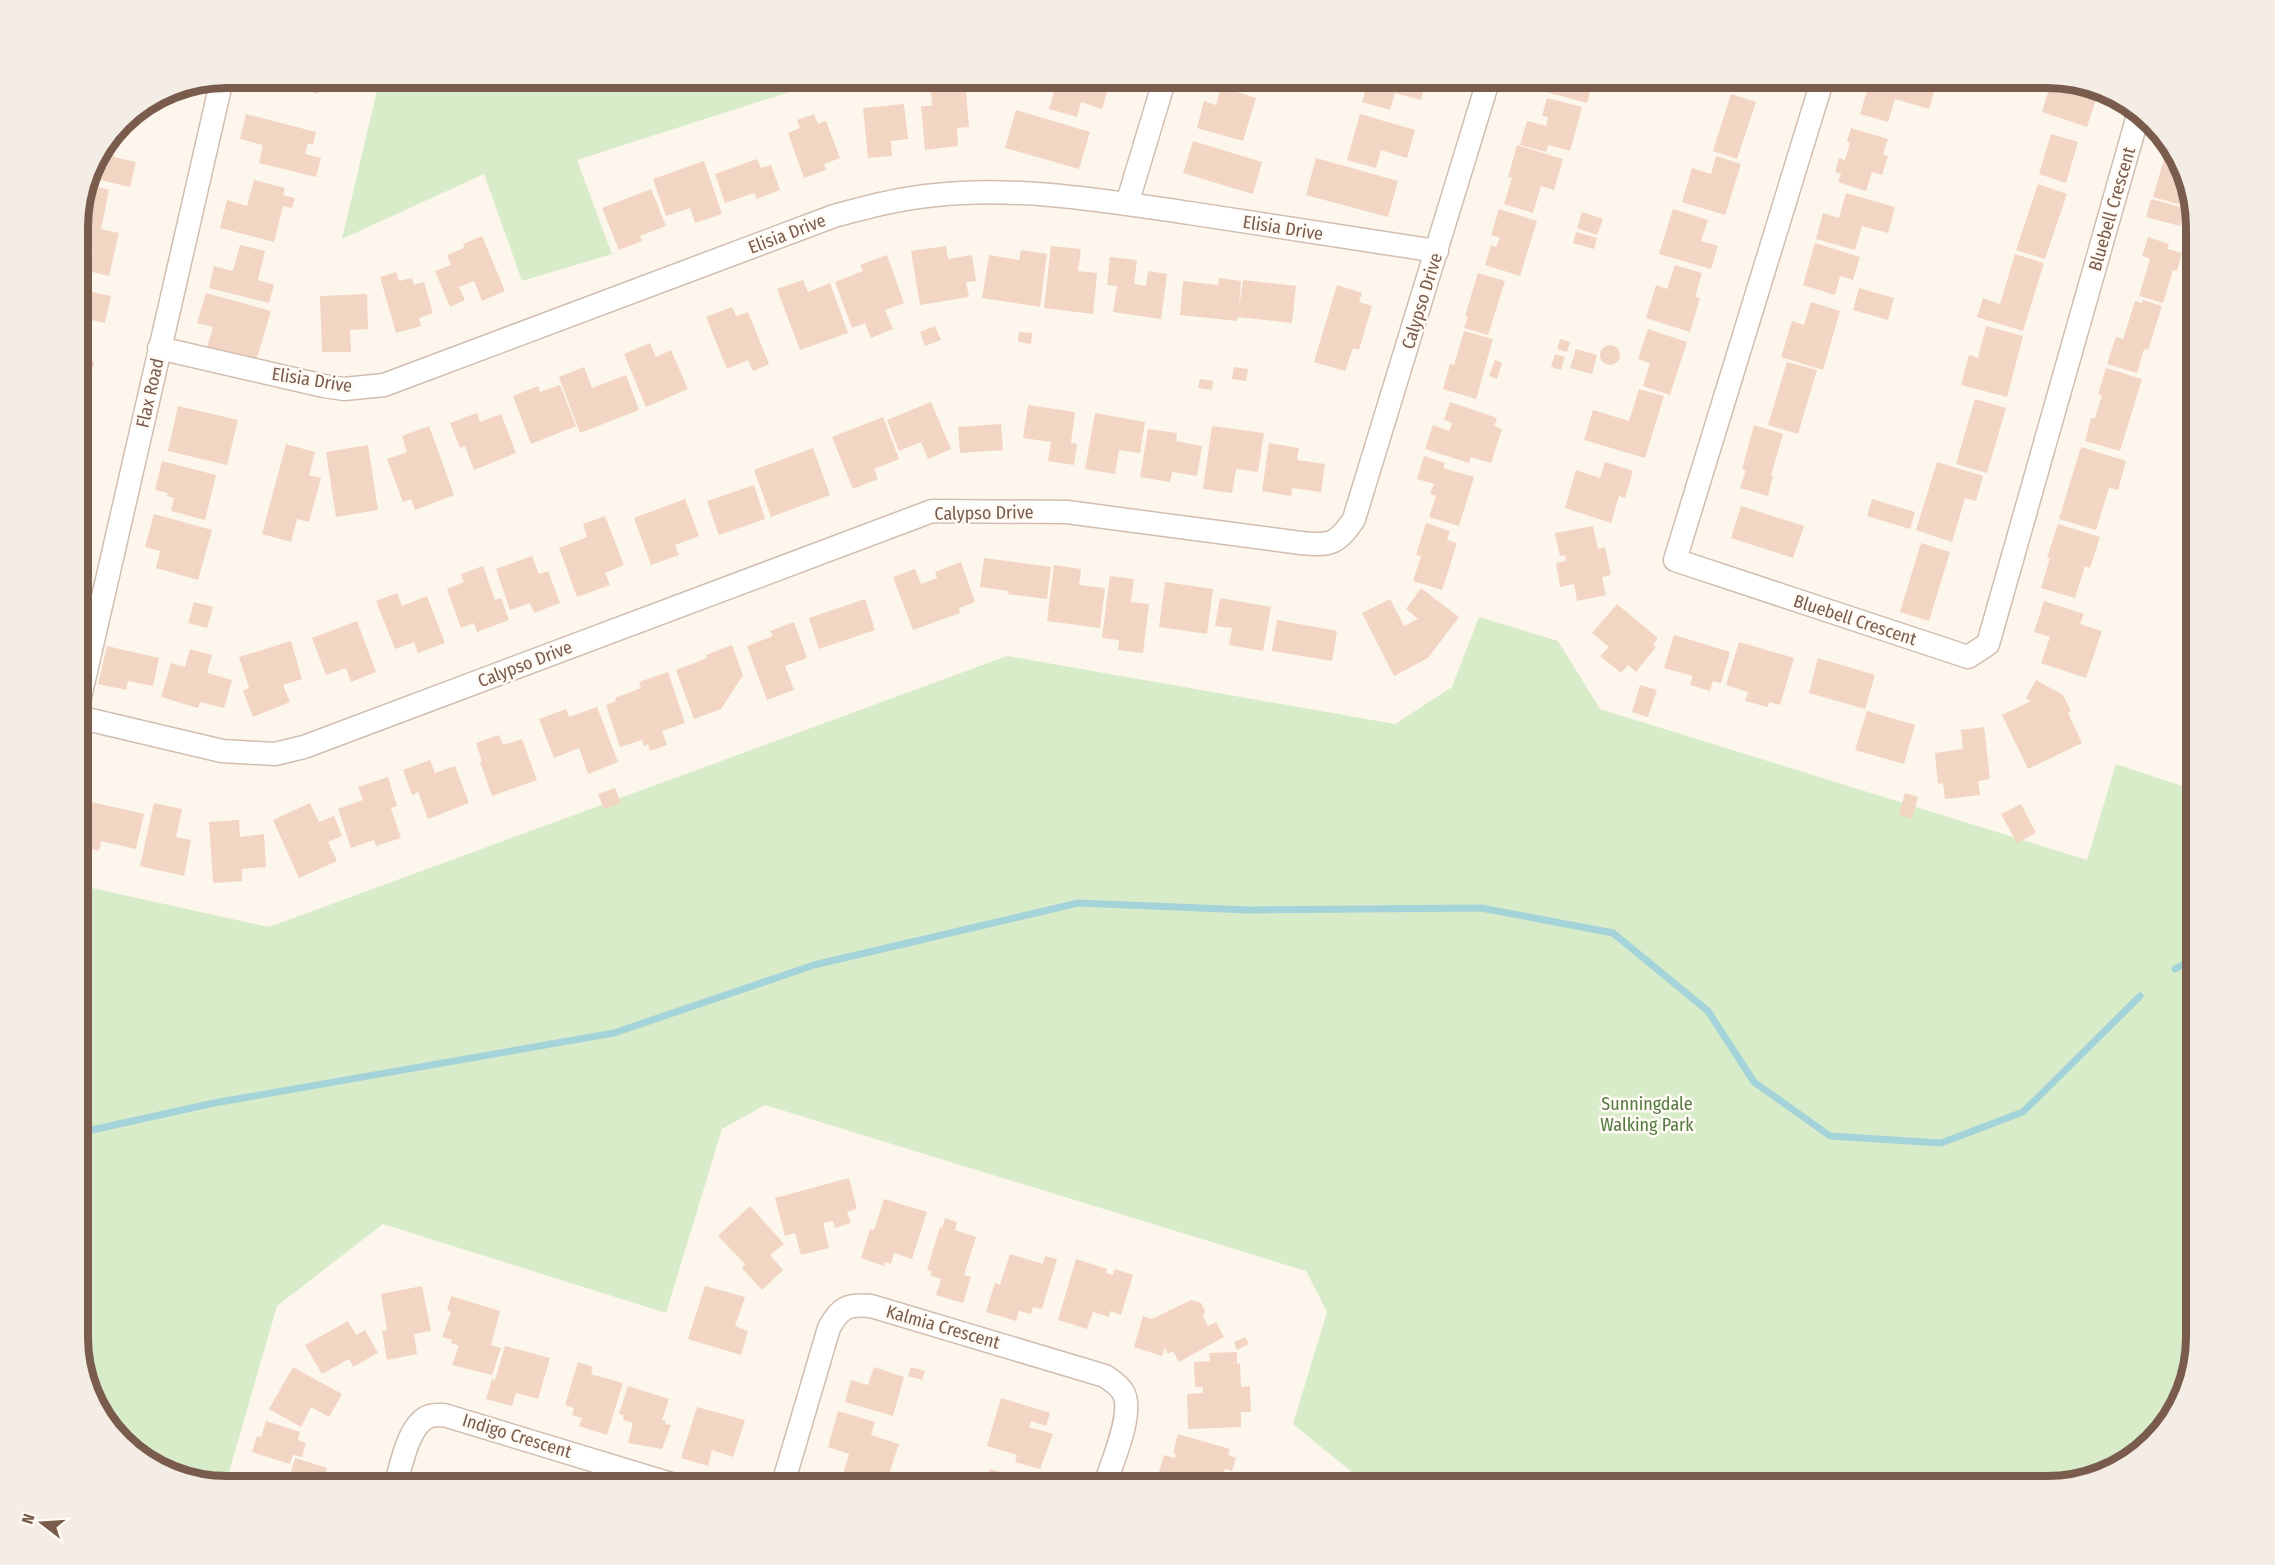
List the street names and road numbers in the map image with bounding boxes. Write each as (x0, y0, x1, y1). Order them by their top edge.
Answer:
street label: Bluebell Crescent (2084, 144, 2140, 274)
street label: Elisia Drive (745, 209, 829, 259)
street label: Elisia Drive (1241, 211, 1325, 245)
street label: Calypso Drive (1397, 250, 1447, 352)
street label: Flax Road (131, 356, 169, 430)
street label: Elisia Drive (270, 363, 354, 397)
street label: Calypso Drive (934, 501, 1034, 525)
street label: Bluebell Crescent (1791, 590, 1919, 650)
street label: Calypso Drive (475, 636, 575, 692)
street label: Kalmia Crescent (884, 1300, 1002, 1354)
street label: Indigo Crescent (460, 1409, 574, 1463)

